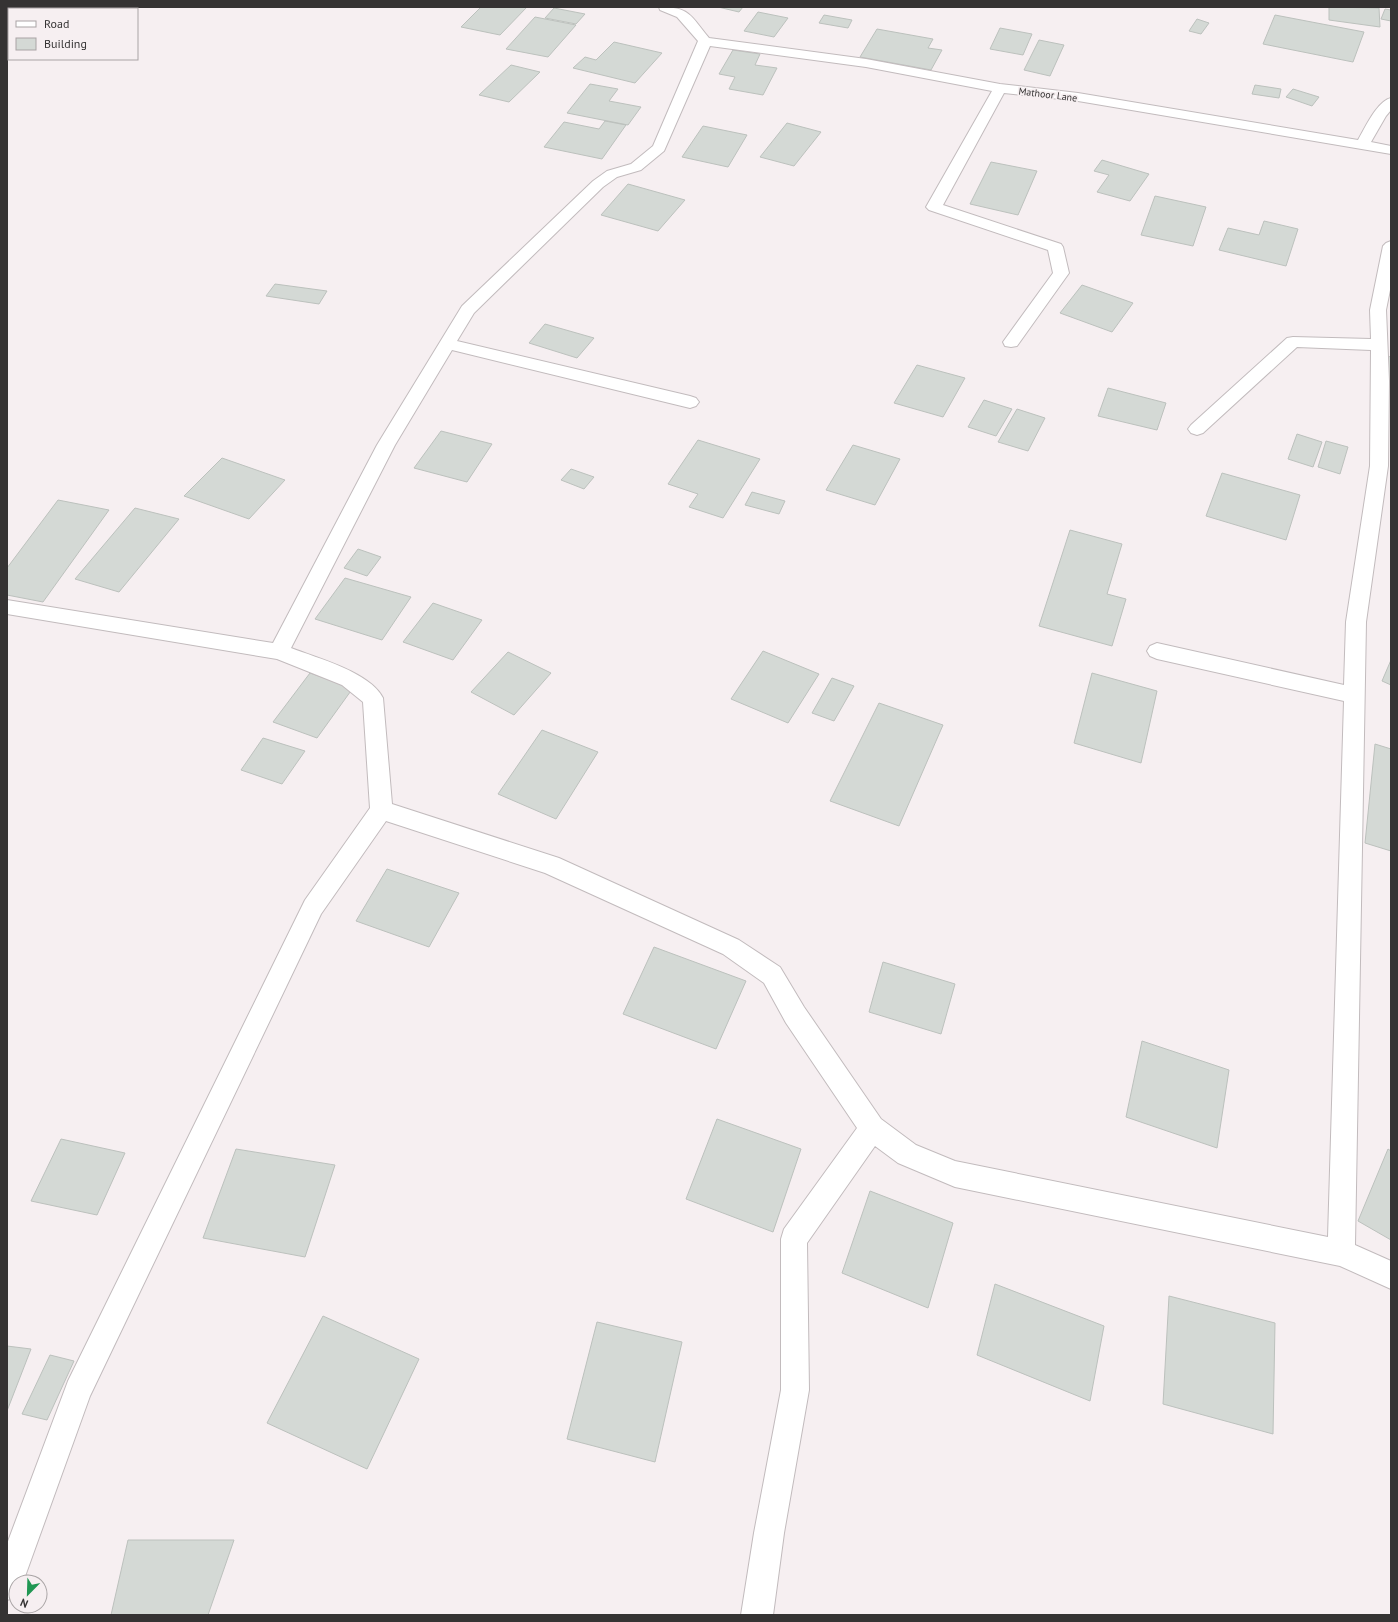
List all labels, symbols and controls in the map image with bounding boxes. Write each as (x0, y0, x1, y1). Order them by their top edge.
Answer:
legend (8, 8, 138, 60)
text: Road (44, 16, 69, 31)
text: Building (44, 36, 87, 51)
street label: Mathoor Lane (1018, 84, 1078, 105)
north arrow (8, 1574, 48, 1614)
text: N (18, 1595, 30, 1611)

